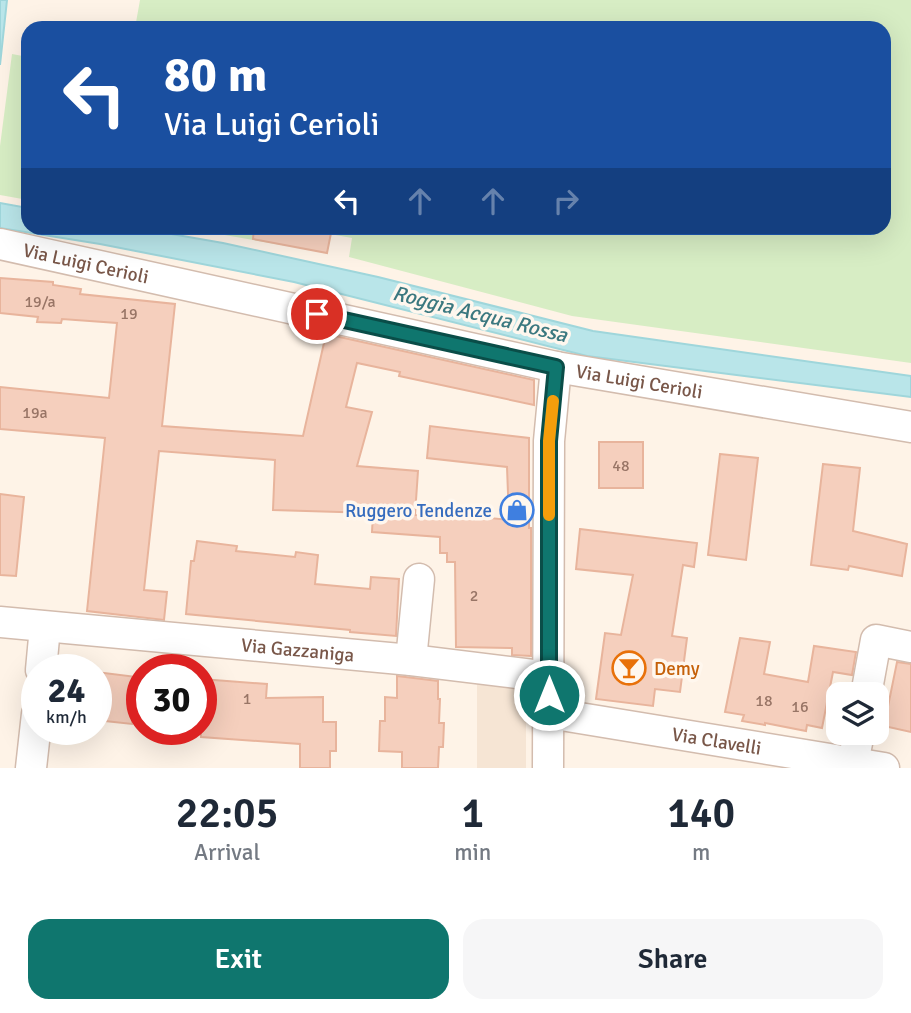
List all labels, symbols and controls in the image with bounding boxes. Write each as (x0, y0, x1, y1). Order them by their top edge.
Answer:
text: 80 m (164, 45, 267, 105)
icon: left (49, 49, 140, 140)
text: Via Luigi Cerioli (164, 105, 379, 144)
icon: left (328, 182, 366, 220)
icon: ahead (401, 182, 439, 220)
icon: ahead (474, 182, 512, 220)
icon: right (547, 182, 585, 220)
street label: Via Luigi Cerioli (21, 238, 151, 290)
water label: Roggia Acqua Rossa (390, 280, 571, 349)
pin (287, 284, 347, 344)
house number: 19/a (24, 292, 56, 312)
icon: arrive (298, 295, 336, 333)
house number: 19 (120, 304, 138, 324)
street label: Via Luigi Cerioli (574, 360, 704, 405)
house number: 19a (22, 403, 48, 423)
house number: 48 (612, 456, 630, 476)
shop icon: Ruggero Tendenze (498, 491, 536, 529)
place label: Ruggero Tendenze (345, 499, 492, 523)
house number: 2 (470, 586, 478, 606)
street label: Via Gazzaniga (240, 633, 355, 668)
bar icon: Demy (610, 649, 648, 687)
speed limit sign: 30 (126, 654, 217, 745)
place label: Demy (654, 657, 700, 681)
position arrow (512, 658, 586, 732)
text: 24 (48, 669, 85, 712)
map controls (826, 682, 889, 745)
button: layers (826, 682, 889, 745)
house number: 1 (243, 689, 251, 709)
house number: 18 (755, 691, 773, 711)
house number: 16 (791, 697, 809, 717)
text: km/h (46, 706, 87, 728)
street label: Via Clavelli (670, 722, 763, 761)
text: 22:05 (176, 788, 278, 839)
text: 1 (461, 788, 484, 839)
text: 140 (667, 788, 735, 839)
text: Arrival (194, 838, 260, 867)
text: min (454, 838, 491, 867)
text: m (692, 838, 710, 867)
button: Exit (28, 919, 449, 999)
button: Share (463, 919, 883, 999)

